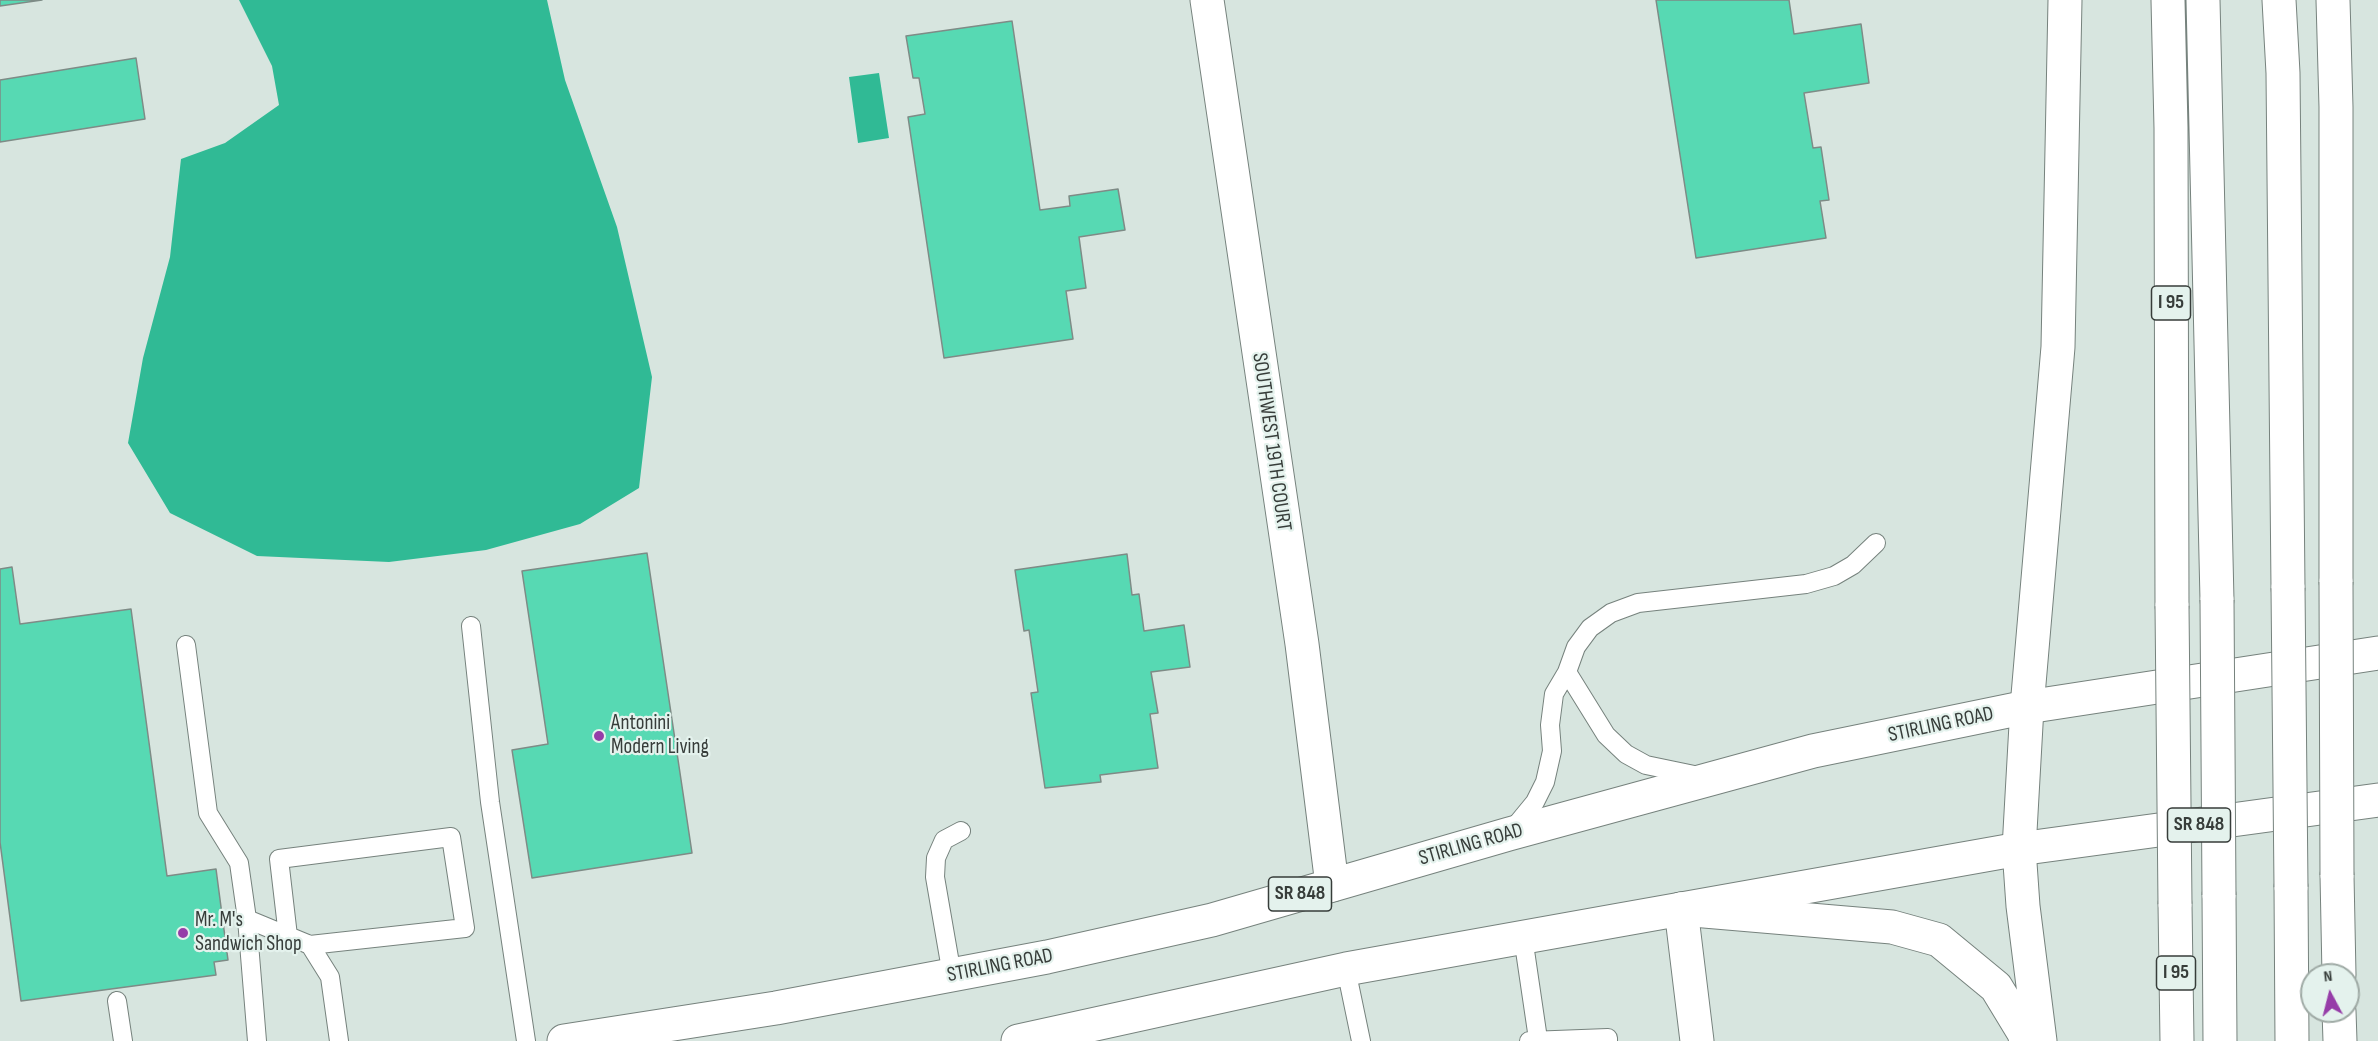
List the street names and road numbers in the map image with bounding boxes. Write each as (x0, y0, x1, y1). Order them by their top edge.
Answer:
road number: I 95 (2152, 286, 2190, 320)
street label: SOUTHWEST 19TH COURT (1246, 351, 1296, 533)
street label: STIRLING ROAD (1886, 702, 1996, 748)
road number: SR 848 (2168, 808, 2230, 842)
street label: STIRLING ROAD (1416, 818, 1526, 872)
road number: SR 848 (1268, 877, 1332, 911)
street label: STIRLING ROAD (945, 943, 1055, 989)
road number: I 95 (2156, 956, 2196, 990)

